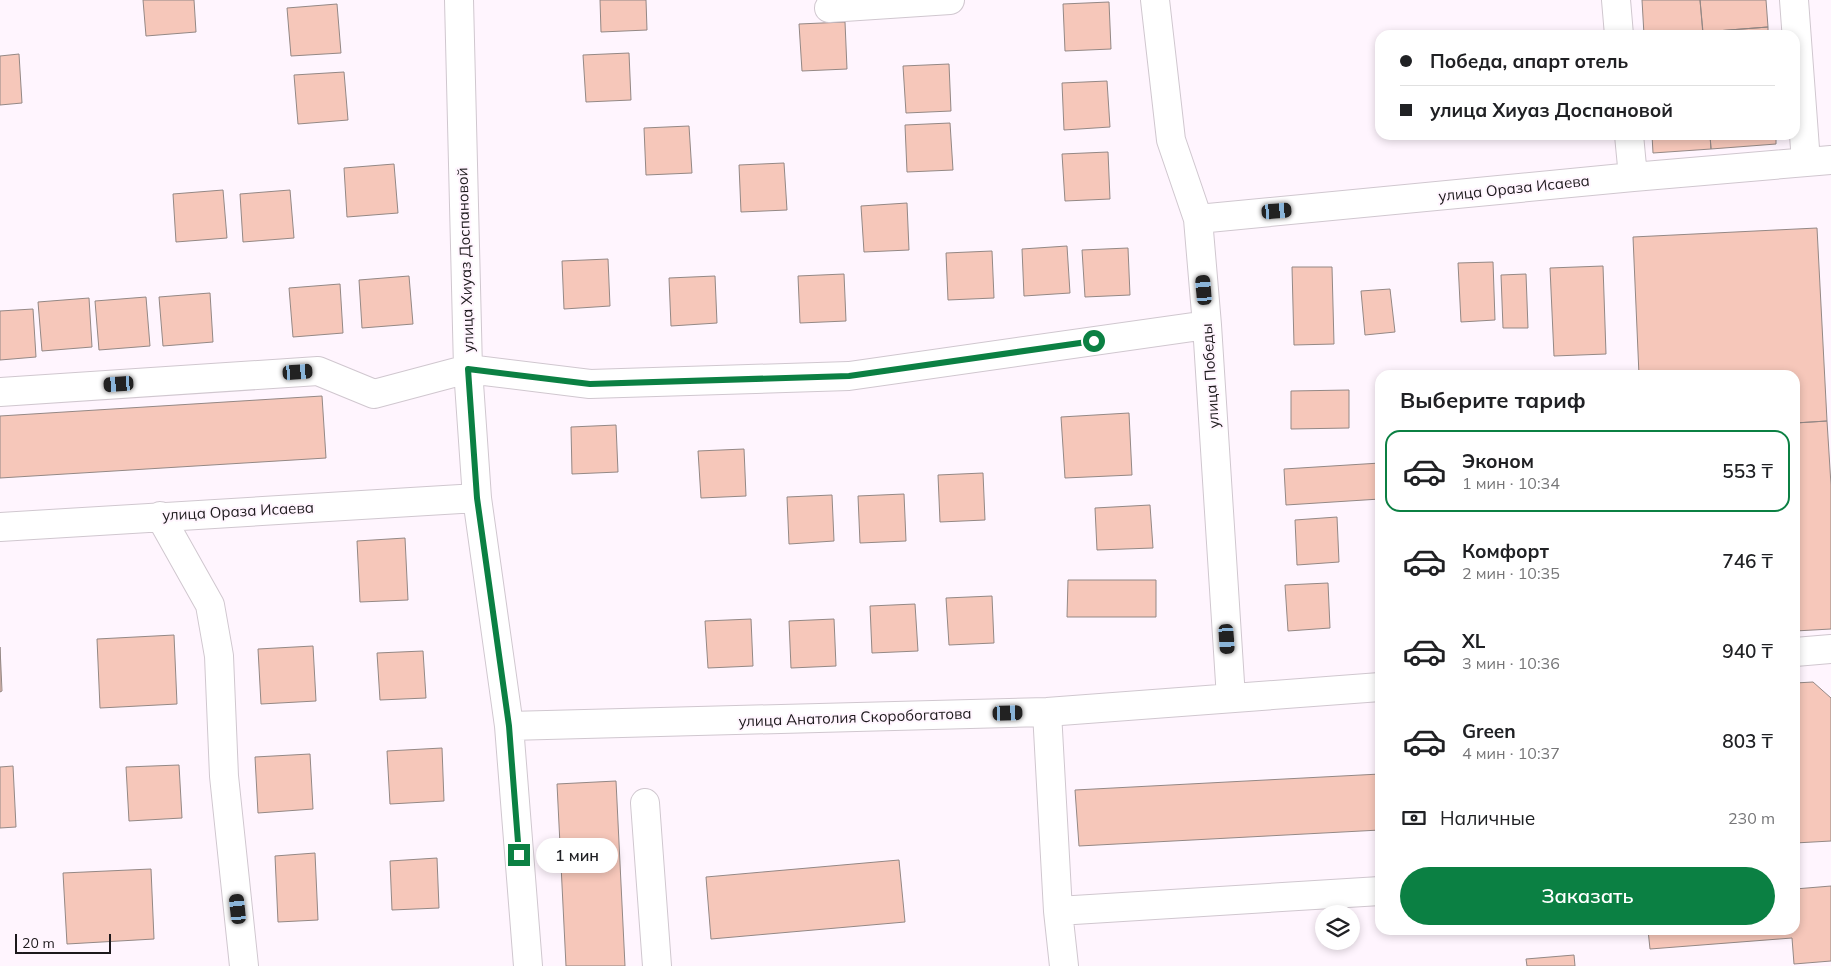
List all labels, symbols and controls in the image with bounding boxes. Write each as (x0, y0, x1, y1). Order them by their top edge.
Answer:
text: Победа, апарт отель (1430, 49, 1628, 73)
text: улица Хиуаз Доспановой (1430, 98, 1673, 122)
street label: улица Хиуаз Доспановой (452, 167, 478, 353)
street label: улица Ораза Исаева (1437, 171, 1591, 205)
car (1261, 202, 1292, 220)
car (1195, 274, 1212, 306)
street label: улица Победы (1197, 323, 1223, 429)
route start (1083, 330, 1105, 352)
car (282, 363, 313, 381)
car (103, 375, 134, 393)
text: Выберите тариф (1400, 386, 1586, 414)
icon: car (1402, 449, 1447, 494)
text: Эконом (1462, 449, 1534, 473)
text: 553 ₸ (1722, 459, 1773, 483)
text: 1 мин · 10:34 (1462, 473, 1560, 493)
street label: улица Ораза Исаева (162, 498, 314, 524)
icon: car (1402, 539, 1447, 584)
text: Комфорт (1462, 539, 1549, 563)
text: 746 ₸ (1722, 549, 1773, 573)
text: 2 мин · 10:35 (1462, 563, 1560, 583)
car (1218, 624, 1235, 654)
icon: car (1402, 629, 1447, 674)
text: XL (1462, 629, 1485, 653)
text: 940 ₸ (1722, 639, 1773, 663)
text: 3 мин · 10:36 (1462, 653, 1560, 673)
street label: улица Анатолия Скоробогатова (738, 703, 972, 731)
car (992, 705, 1023, 721)
icon: car (1402, 719, 1447, 764)
text: Green (1462, 719, 1516, 743)
text: 803 ₸ (1722, 729, 1773, 753)
text: 4 мин · 10:37 (1462, 743, 1560, 763)
icon: cash (1400, 804, 1428, 832)
text: Наличные (1440, 806, 1535, 830)
text: 230 m (1728, 808, 1775, 828)
callout: 1 мин (536, 838, 619, 872)
route end (508, 844, 530, 866)
text: 1 мин (555, 845, 599, 865)
button: Заказать (1400, 867, 1775, 925)
car (228, 893, 247, 925)
map controls (1315, 905, 1360, 950)
button: layers (1315, 905, 1360, 950)
scale bar (15, 931, 111, 954)
text: 20 m (22, 934, 55, 952)

